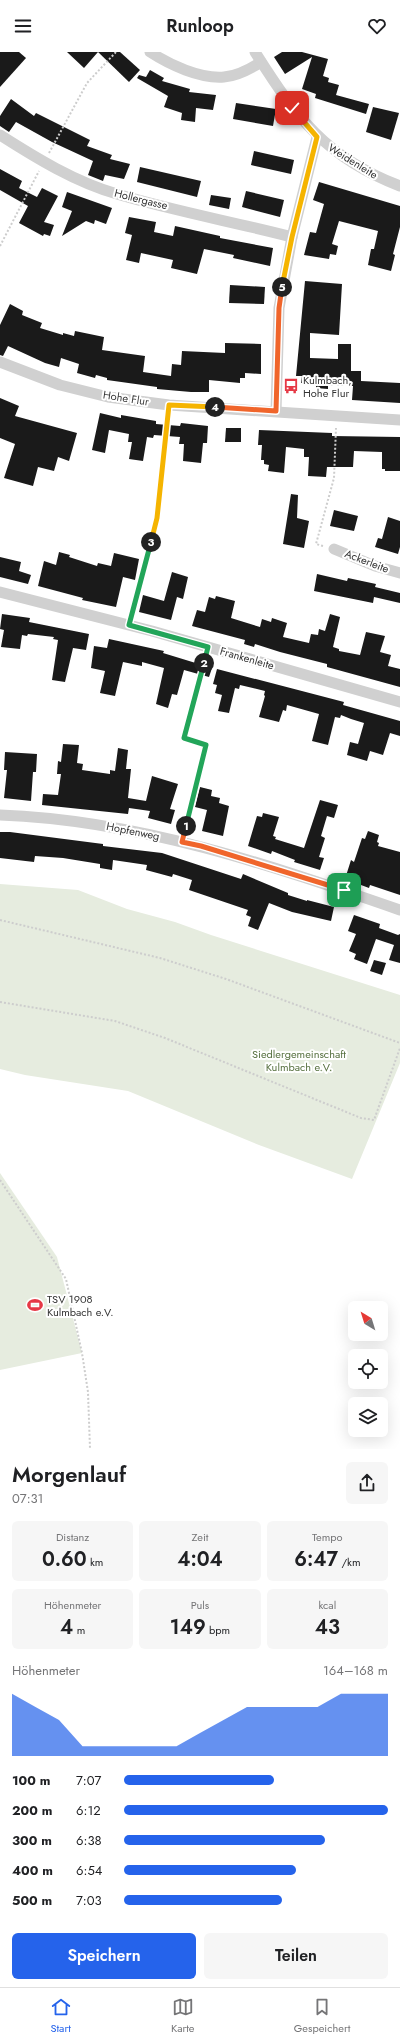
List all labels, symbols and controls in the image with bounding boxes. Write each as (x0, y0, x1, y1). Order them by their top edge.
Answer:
text: Runloop (166, 13, 234, 39)
icon: menu (12, 15, 34, 37)
icon: heart (366, 15, 388, 37)
pin (275, 91, 309, 125)
icon: check (281, 97, 303, 119)
street label: Weidenleite (325, 139, 381, 183)
street label: Hollergasse (113, 185, 170, 213)
pin: 5 (272, 277, 292, 297)
text: 5 (278, 279, 286, 295)
place label: Kulmbach, Hohe Flur (303, 372, 352, 401)
bus stop icon: Kulmbach, Hohe Flur (282, 377, 300, 395)
street label: Hohe Flur (102, 386, 150, 410)
pin: 4 (205, 397, 225, 417)
text: 4 (211, 399, 219, 415)
pin: 3 (141, 532, 161, 552)
text: 3 (148, 534, 154, 550)
street label: Ackerleite (343, 545, 392, 577)
street label: Frankenleite (218, 643, 276, 673)
pin: 2 (194, 653, 214, 673)
text: 2 (200, 655, 208, 671)
pin: 1 (176, 816, 196, 836)
street label: Hopfenweg (105, 818, 161, 844)
text: 1 (183, 818, 189, 834)
pin (327, 873, 361, 907)
icon: arrive (333, 879, 355, 901)
park label: Siedlergemeinschaft Kulmbach e.V. (252, 1046, 346, 1075)
place label: TSV 1908 Kulmbach e.V. (47, 1291, 114, 1320)
sports icon: TSV 1908 Kulmbach e.V. (26, 1296, 44, 1314)
north arrow (348, 1301, 388, 1341)
map controls (348, 1301, 388, 1437)
button: locate (348, 1349, 388, 1389)
button: layers (348, 1397, 388, 1437)
text: Morgenlauf (12, 1458, 126, 1490)
button: share (346, 1462, 388, 1504)
text: 07:31 (12, 1489, 43, 1508)
text: Distanz (56, 1529, 89, 1545)
text: Zeit (192, 1529, 208, 1545)
text: Tempo (312, 1529, 343, 1545)
text: 0.60 (42, 1545, 87, 1574)
text: 4:04 (177, 1545, 223, 1574)
text: 6:47 (294, 1545, 338, 1574)
text: km (87, 1554, 103, 1570)
text: /km (338, 1554, 360, 1570)
text: Höhenmeter (44, 1597, 101, 1613)
text: Puls (191, 1597, 209, 1613)
text: kcal (318, 1597, 336, 1613)
text: 4 (60, 1613, 73, 1642)
text: 149 (170, 1613, 206, 1642)
text: 43 (315, 1613, 340, 1642)
text: m (73, 1622, 85, 1638)
text: bpm (206, 1622, 230, 1638)
text: Höhenmeter (12, 1661, 80, 1680)
text: 164–168 m (323, 1661, 388, 1680)
text: 100 m (12, 1771, 50, 1790)
text: 7:07 (76, 1771, 101, 1790)
text: 200 m (12, 1801, 52, 1820)
text: 6:12 (76, 1801, 101, 1820)
text: 300 m (12, 1831, 52, 1850)
text: 6:38 (76, 1831, 102, 1850)
text: 400 m (12, 1861, 53, 1880)
text: 6:54 (76, 1861, 102, 1880)
text: 500 m (12, 1891, 52, 1910)
text: 7:03 (76, 1891, 102, 1910)
button: Speichern (12, 1933, 196, 1979)
button: Teilen (204, 1933, 388, 1979)
tab: Start (50, 1996, 72, 2036)
tab: Karte (171, 1996, 195, 2036)
tab: Gespeichert (294, 1996, 350, 2036)

